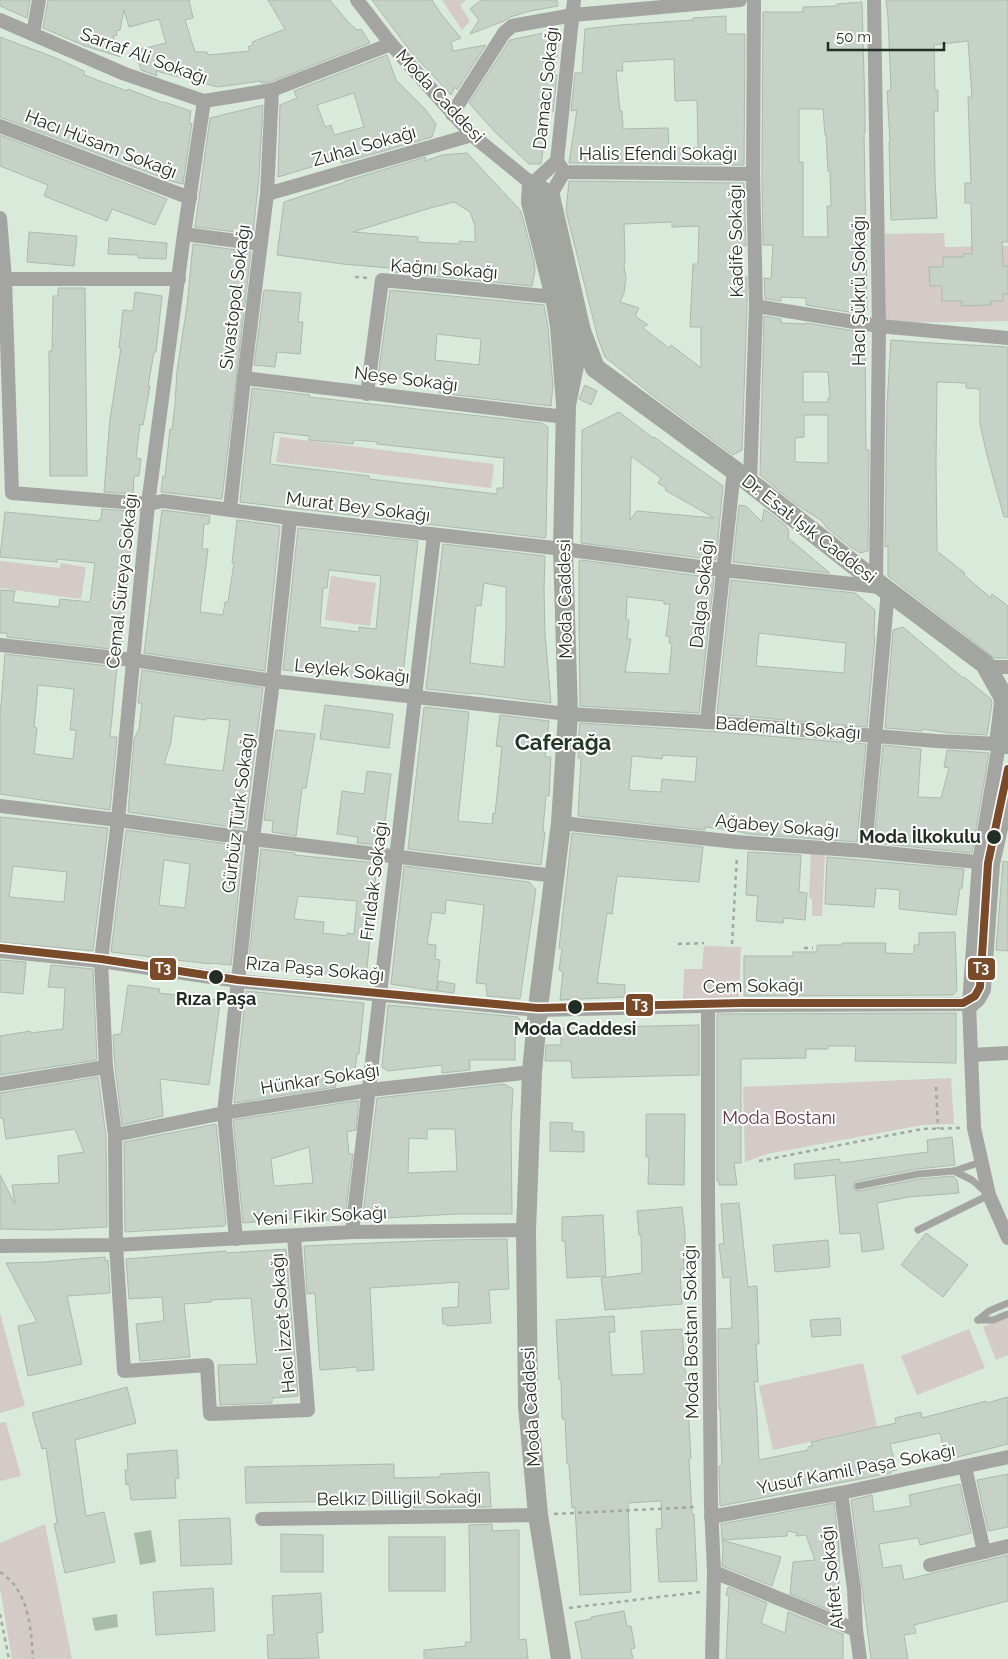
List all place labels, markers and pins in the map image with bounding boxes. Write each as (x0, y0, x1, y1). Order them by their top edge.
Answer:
place label: Moda İlkokulu (859, 826, 981, 847)
marker: Moda İlkokulu (985, 828, 1003, 846)
marker: Rıza Paşa (207, 968, 225, 986)
place label: Rıza Paşa (176, 988, 256, 1009)
marker: Moda Caddesi (566, 998, 584, 1016)
place label: Moda Caddesi (514, 1018, 636, 1039)

